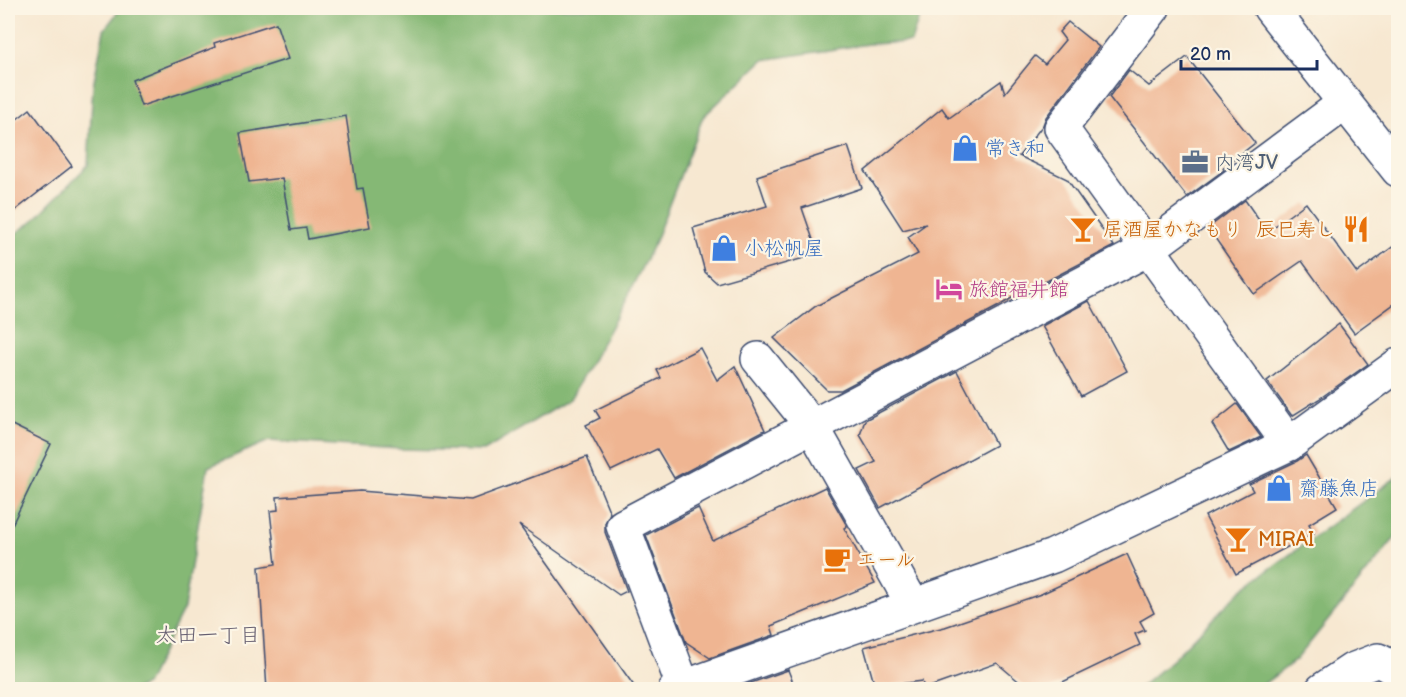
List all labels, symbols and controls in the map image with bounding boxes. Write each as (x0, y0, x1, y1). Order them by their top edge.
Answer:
scale bar (1181, 33, 1318, 71)
text: 20 m (1190, 44, 1231, 65)
shop icon: 常き和 (950, 133, 980, 163)
place label: 常き和 (985, 137, 1045, 161)
office icon: 内湾JV (1180, 147, 1210, 177)
place label: 内湾JV (1215, 151, 1279, 175)
bar icon: 居酒屋かなもり (1068, 214, 1098, 244)
restaurant icon: 辰巳寿し (1341, 214, 1371, 244)
place label: 居酒屋かなもり (1103, 218, 1243, 242)
place label: 辰巳寿し (1256, 218, 1336, 242)
shop icon: 小松帆屋 (709, 233, 739, 263)
place label: 小松帆屋 (744, 237, 824, 261)
hotel icon: 旅館福井館 (934, 274, 964, 304)
place label: 旅館福井館 (969, 278, 1069, 302)
shop icon: 齋藤魚店 (1264, 473, 1294, 503)
place label: 齋藤魚店 (1299, 477, 1379, 501)
bar icon: MIRAI (1223, 524, 1253, 554)
place label: MIRAI (1258, 528, 1314, 552)
cafe icon: エール (822, 544, 852, 574)
place label: エール (857, 548, 916, 572)
district label: 太田一丁目 (156, 623, 261, 648)

